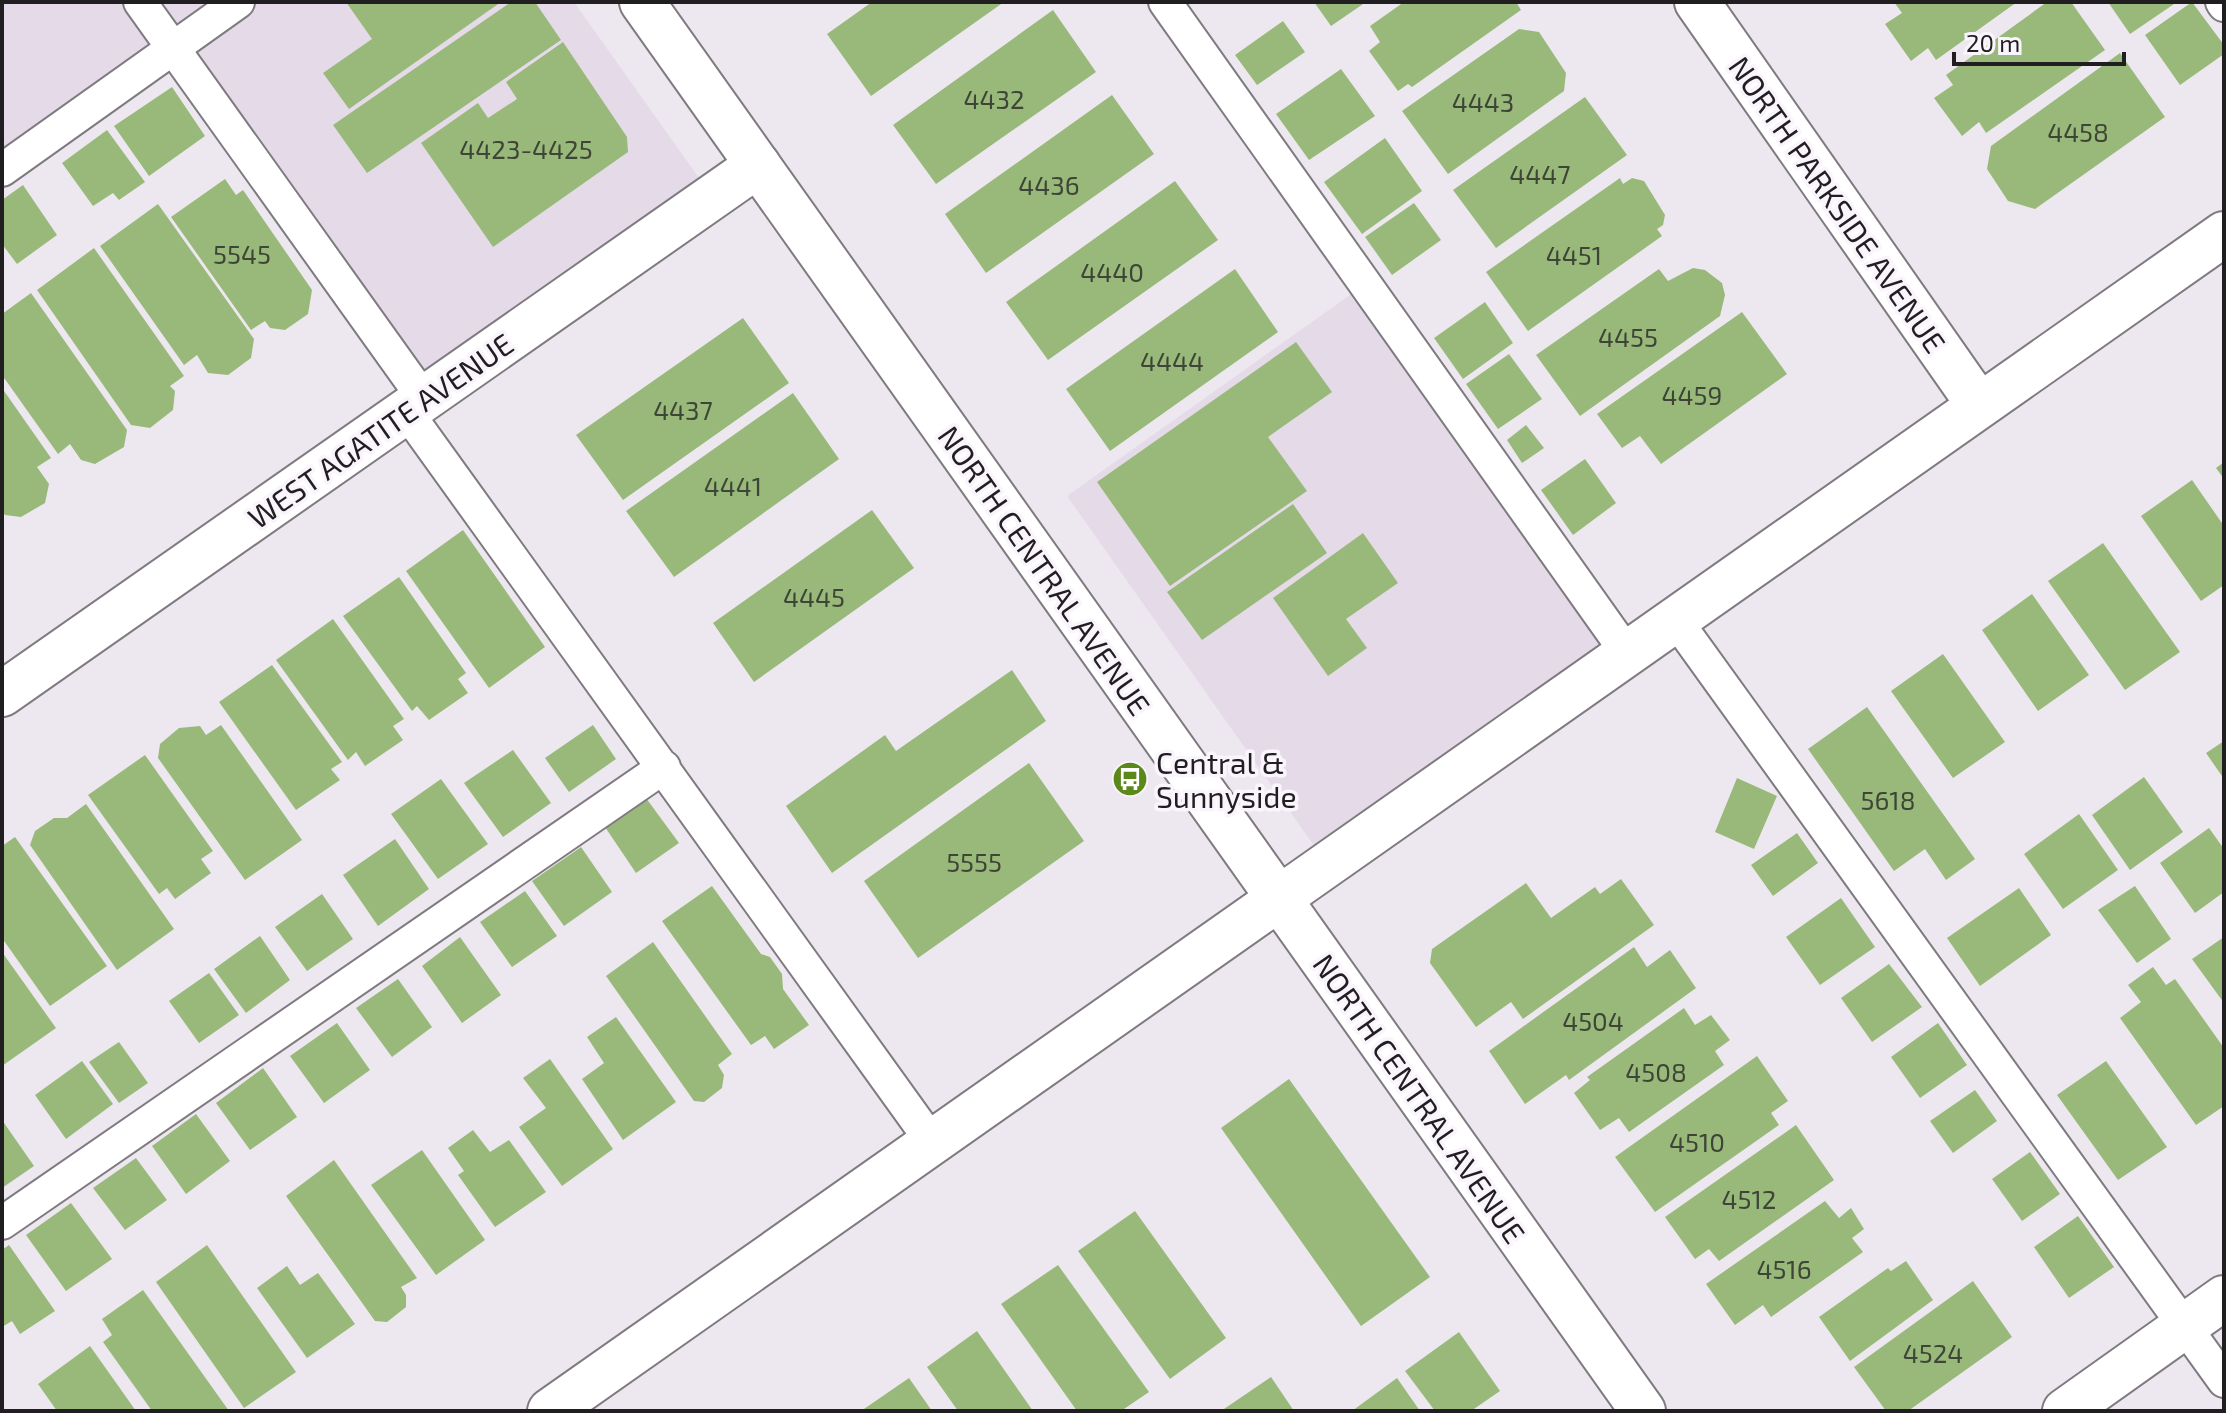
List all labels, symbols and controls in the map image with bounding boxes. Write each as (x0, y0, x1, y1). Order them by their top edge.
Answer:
scale bar (1954, 16, 2124, 66)
text: 20 m (1966, 28, 2020, 57)
street label: NORTH PARKSIDE AVENUE (1722, 49, 1954, 359)
house number: 4432 (963, 83, 1025, 114)
house number: 4443 (1452, 86, 1514, 117)
house number: 4458 (2047, 116, 2109, 147)
house number: 4423-4425 (459, 133, 593, 164)
house number: 4447 (1509, 158, 1571, 189)
house number: 4436 (1018, 169, 1080, 200)
house number: 5545 (213, 238, 271, 269)
house number: 4451 (1546, 239, 1602, 270)
house number: 4440 (1080, 256, 1144, 287)
house number: 4455 (1598, 321, 1658, 352)
street label: WEST AGATITE AVENUE (241, 325, 519, 535)
house number: 4444 (1140, 345, 1204, 376)
house number: 4459 (1662, 379, 1722, 410)
house number: 4437 (653, 394, 713, 425)
street label: NORTH CENTRAL AVENUE (931, 419, 1159, 721)
house number: 4441 (704, 470, 762, 501)
house number: 4445 (783, 581, 845, 612)
place label: Central & Sunnyside (1156, 744, 1297, 814)
bus stop icon: Central & Sunnyside (1111, 760, 1149, 798)
house number: 5618 (1861, 784, 1915, 815)
house number: 5555 (946, 846, 1002, 877)
street label: NORTH CENTRAL AVENUE (1306, 947, 1534, 1249)
house number: 4504 (1562, 1005, 1624, 1036)
house number: 4508 (1625, 1056, 1687, 1087)
house number: 4510 (1669, 1126, 1725, 1157)
house number: 4512 (1722, 1183, 1776, 1214)
house number: 4516 (1756, 1253, 1812, 1284)
house number: 4524 (1903, 1337, 1963, 1368)

